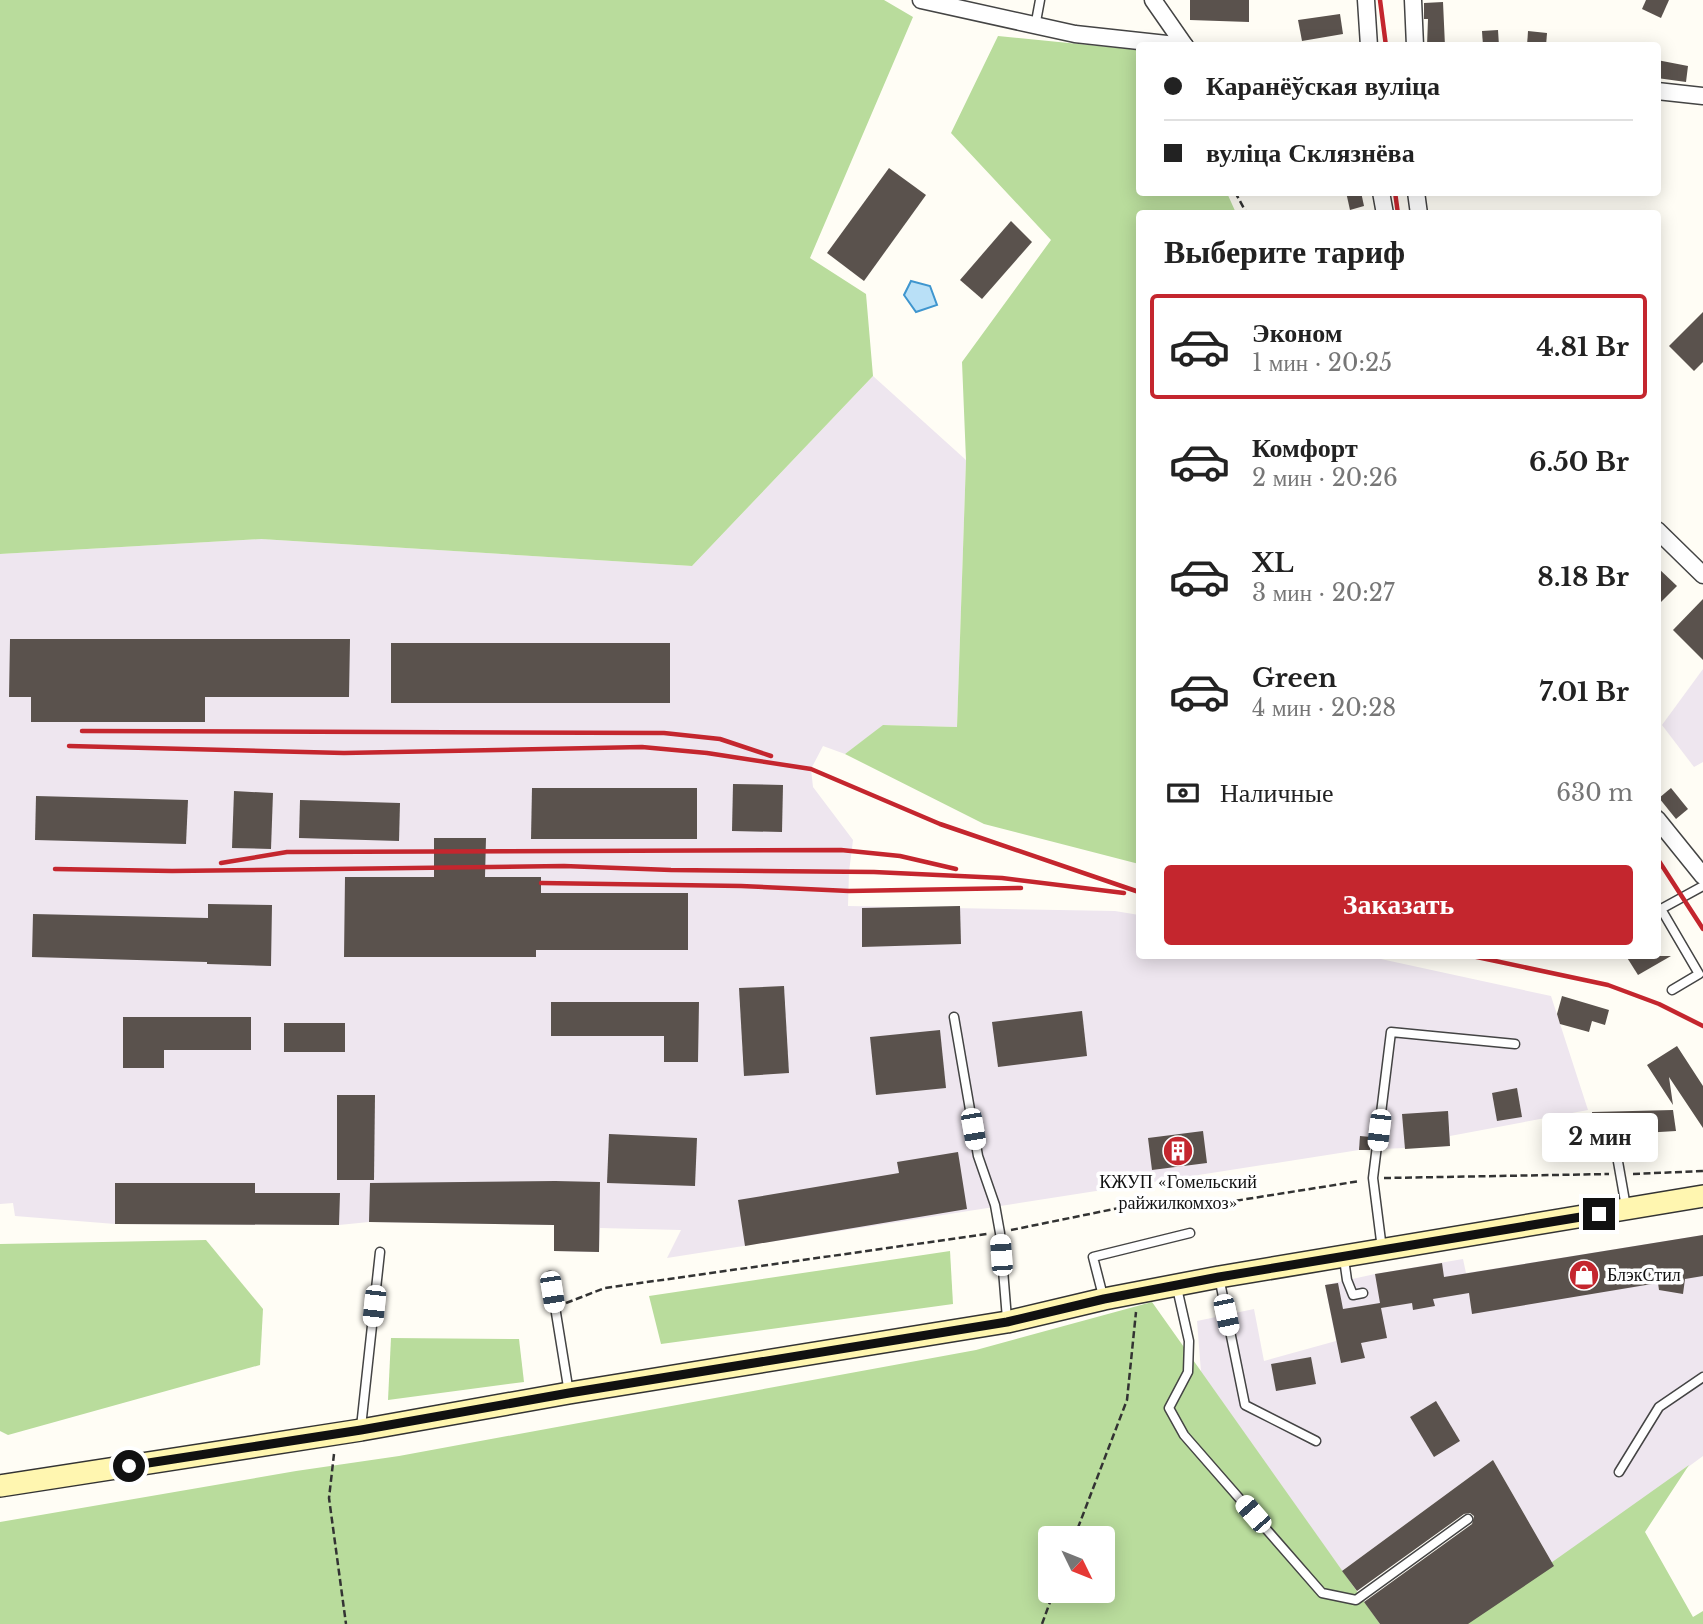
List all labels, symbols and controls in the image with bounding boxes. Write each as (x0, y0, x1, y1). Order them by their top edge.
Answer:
text: Каранёўская вуліца (1206, 70, 1440, 102)
text: вуліца Склязнёва (1206, 137, 1415, 169)
text: Выберите тариф (1164, 232, 1405, 272)
icon: car (1168, 315, 1231, 378)
text: Эконом (1252, 317, 1342, 349)
text: 4.81 Br (1537, 331, 1629, 363)
text: 1 мин · 20:25 (1252, 349, 1392, 377)
icon: car (1168, 430, 1231, 493)
text: Комфорт (1252, 432, 1358, 464)
text: 6.50 Br (1529, 446, 1629, 478)
text: 2 мин · 20:26 (1252, 464, 1398, 492)
icon: car (1168, 545, 1231, 608)
text: XL (1252, 547, 1294, 579)
text: 8.18 Br (1537, 561, 1629, 593)
text: 3 мин · 20:27 (1252, 579, 1395, 607)
icon: car (1168, 660, 1231, 723)
text: Green (1252, 662, 1337, 694)
text: 7.01 Br (1539, 676, 1629, 708)
text: 4 мин · 20:28 (1252, 694, 1396, 722)
icon: cash (1164, 774, 1202, 812)
text: Наличные (1220, 777, 1333, 809)
text: 630 m (1556, 779, 1633, 807)
button: Заказать (1164, 865, 1633, 945)
car (960, 1106, 987, 1152)
car (1367, 1108, 1392, 1152)
callout: 2 мин (1541, 1112, 1657, 1162)
text: 2 мин (1568, 1123, 1632, 1151)
building icon: КЖУП «Гомельский райжилкомхоз» (1161, 1134, 1195, 1168)
place label: КЖУП «Гомельский райжилкомхоз» (1099, 1171, 1257, 1214)
route end (1583, 1198, 1615, 1230)
car (990, 1233, 1013, 1277)
shop icon: БлэкСтил (1567, 1258, 1601, 1292)
place label: БлэкСтил (1607, 1264, 1681, 1286)
car (539, 1270, 566, 1314)
car (362, 1284, 387, 1328)
car (1212, 1292, 1241, 1338)
route start (113, 1450, 145, 1482)
car (1232, 1491, 1275, 1537)
north arrow (1038, 1526, 1115, 1603)
map controls (1038, 1526, 1115, 1603)

